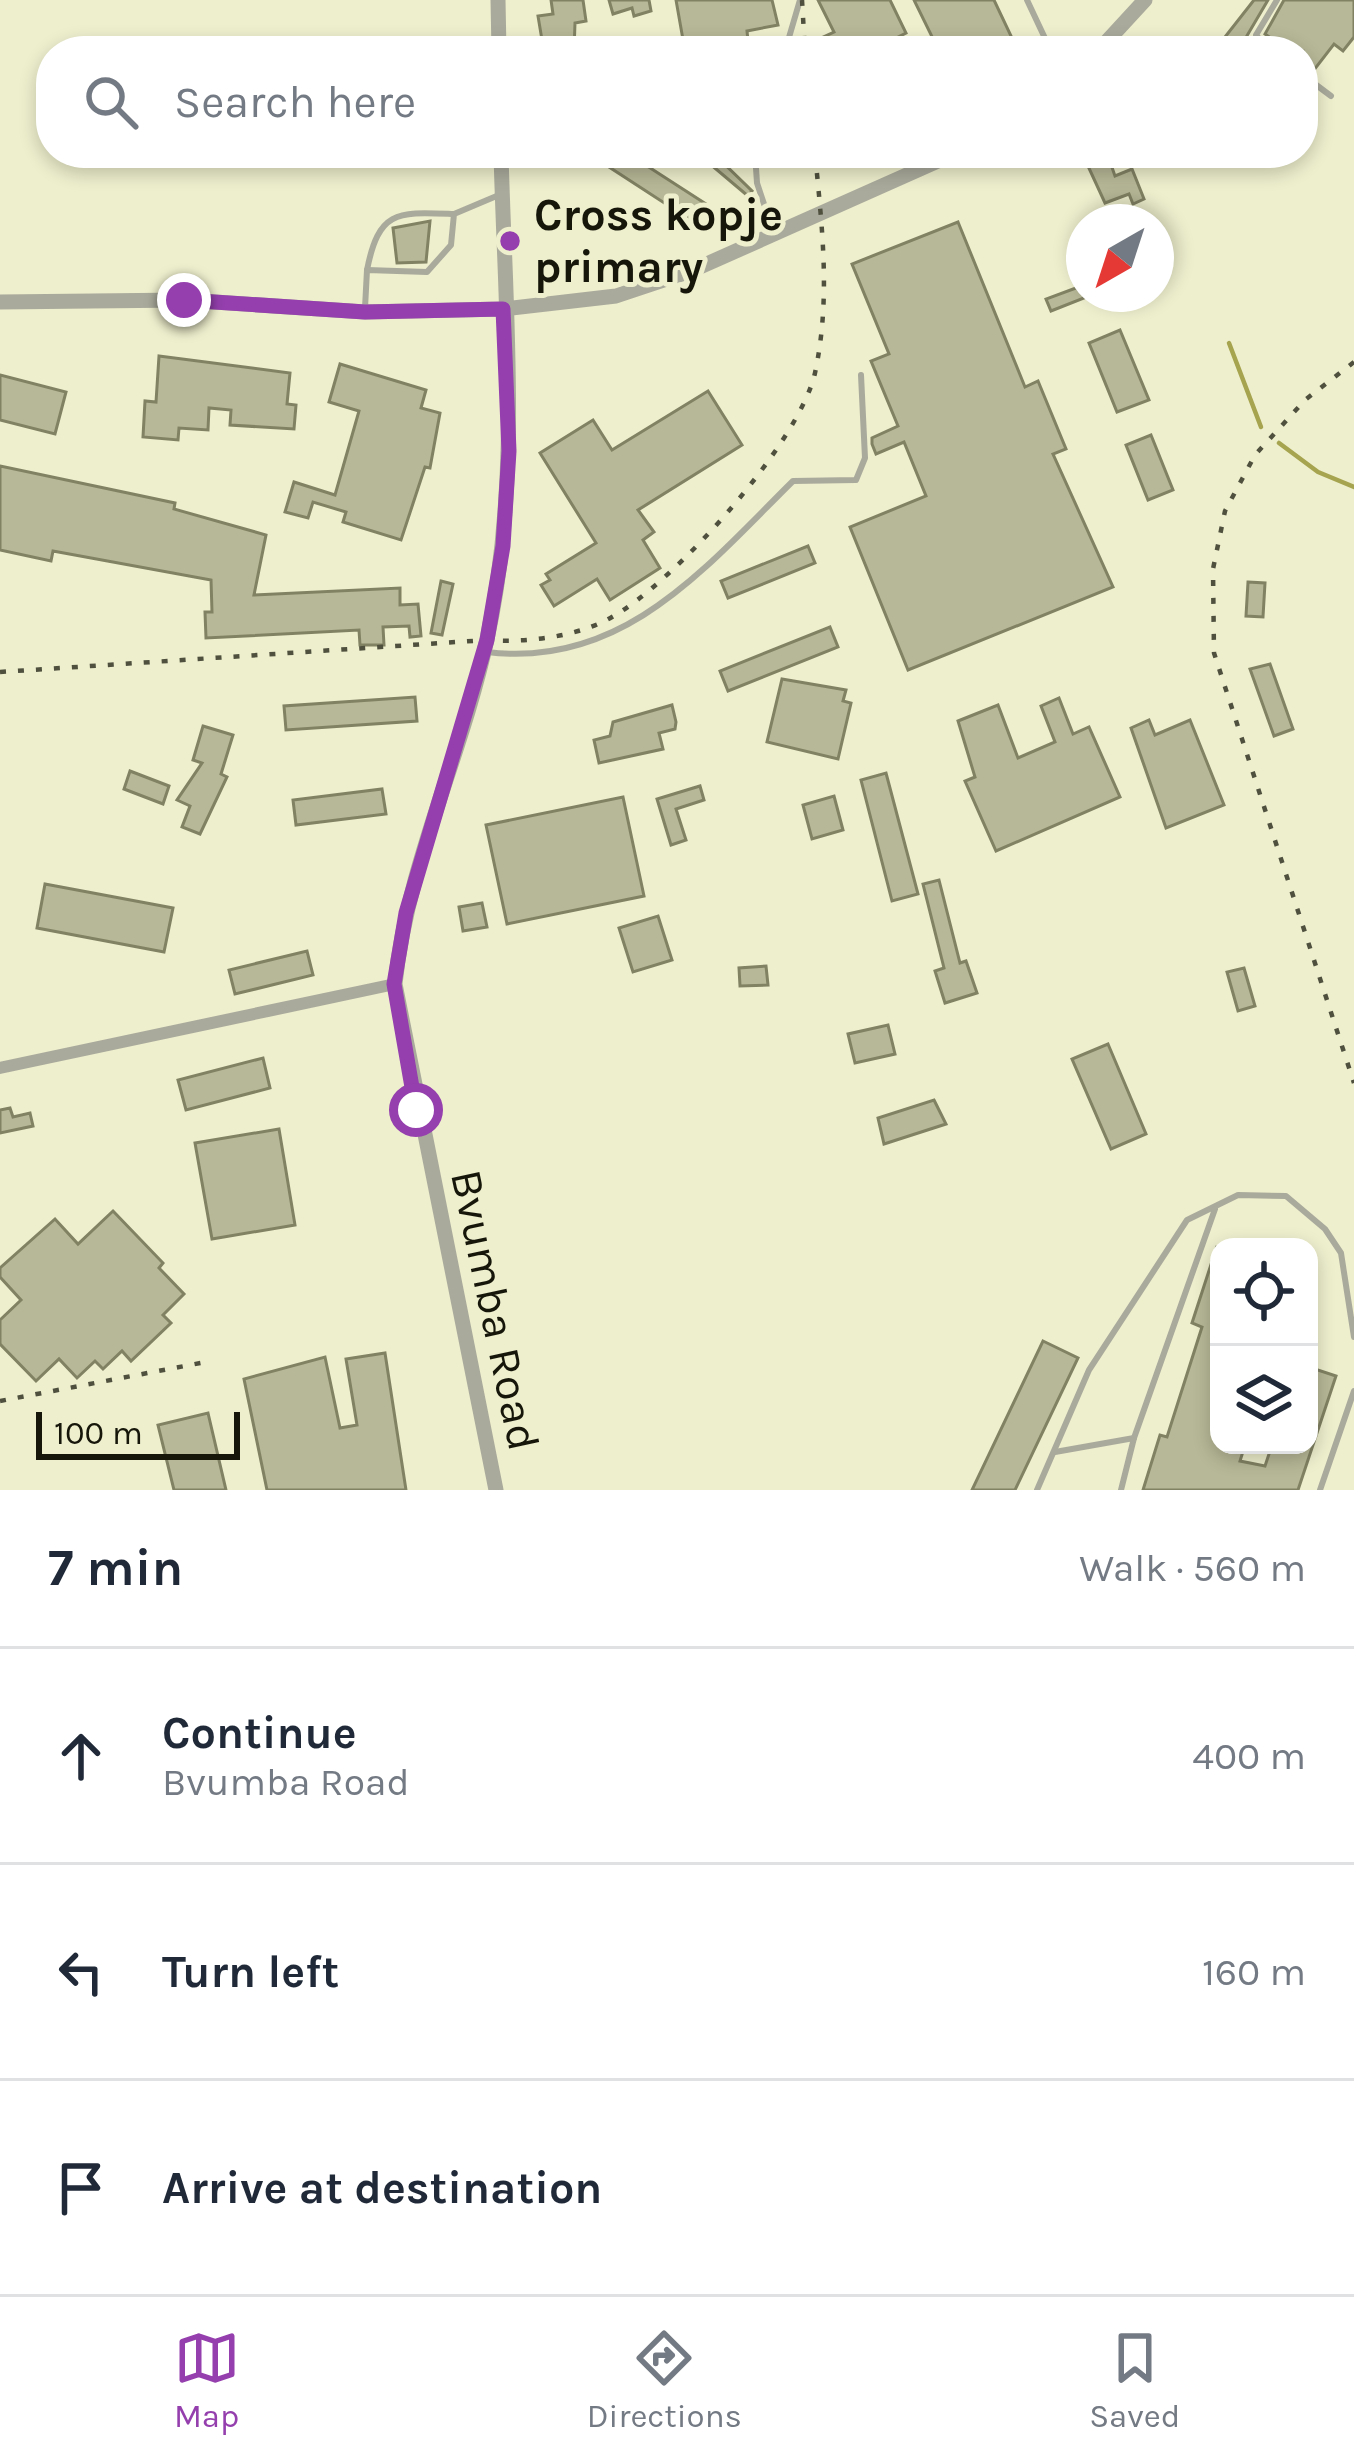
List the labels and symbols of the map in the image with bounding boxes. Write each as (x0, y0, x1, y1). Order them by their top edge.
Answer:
place label: Cross kopje primary (534, 189, 783, 294)
north arrow (1066, 204, 1174, 312)
marker: Cross kopje primary (497, 228, 523, 254)
route end (157, 273, 211, 327)
route start (389, 1083, 443, 1137)
street label: Bvumba Road (440, 1165, 550, 1455)
scale bar (36, 1406, 240, 1459)

